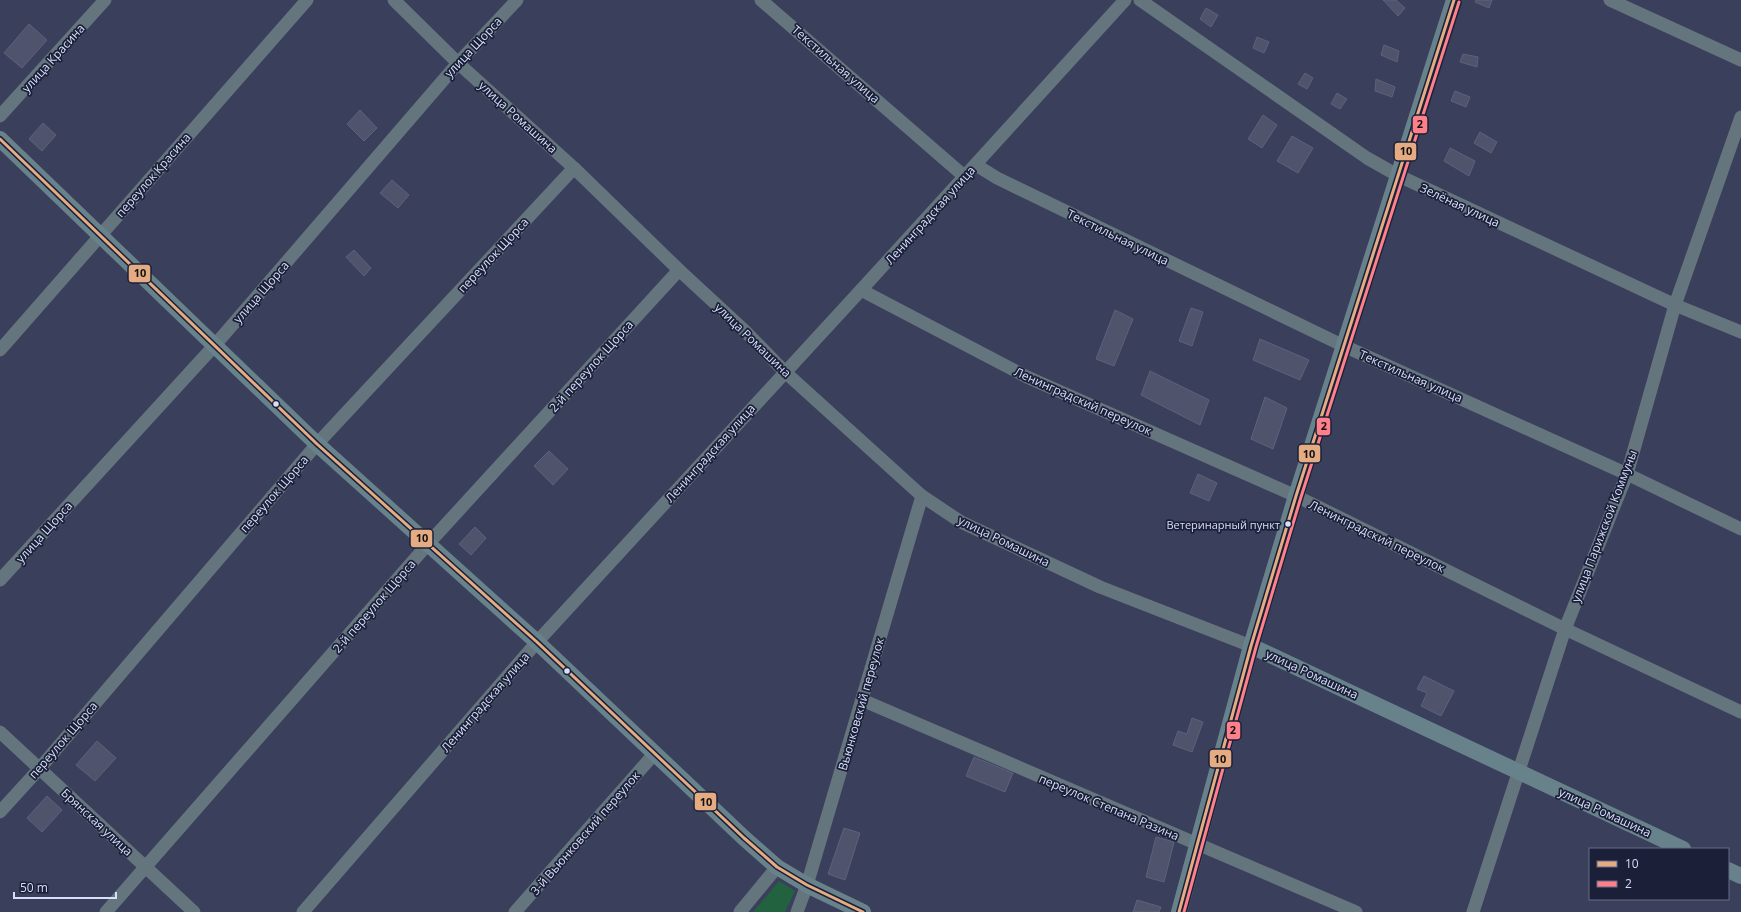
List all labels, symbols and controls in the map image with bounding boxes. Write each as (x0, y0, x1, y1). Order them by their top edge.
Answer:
street label: улица Щорса (440, 13, 506, 81)
street label: улица Красина (18, 20, 88, 96)
street label: Текстильная улица (788, 21, 884, 107)
street label: улица Ромашина (475, 77, 561, 157)
line badge: 2 (1412, 115, 1428, 134)
text: 2 (1417, 116, 1423, 131)
street label: переулок Красина (112, 129, 194, 221)
line badge: 10 (1394, 142, 1417, 161)
text: 10 (1400, 143, 1412, 158)
street label: Ленинградская улица (881, 162, 979, 268)
street label: Зелёная улица (1417, 179, 1503, 231)
street label: Текстильная улица (1064, 205, 1172, 269)
street label: переулок Щорса (454, 214, 532, 296)
street label: улица Щорса (229, 257, 293, 327)
line badge: 10 (128, 264, 151, 283)
text: 10 (134, 265, 146, 280)
street label: улица Ромашина (711, 299, 795, 381)
street label: 2-й переулок Щорса (545, 316, 637, 416)
street label: Текстильная улица (1357, 346, 1465, 406)
street label: Ленинградский переулок (1012, 363, 1155, 439)
unlabelled marker (271, 399, 281, 409)
street label: Ленинградская улица (661, 400, 759, 506)
line badge: 2 (1316, 417, 1331, 436)
text: 2 (1321, 418, 1327, 433)
line badge: 10 (1298, 444, 1321, 463)
text: 10 (1303, 446, 1315, 461)
street label: улица Парижской Коммуны (1567, 447, 1641, 605)
street label: переулок Щорса (236, 452, 312, 536)
street label: Ленинградский переулок (1306, 496, 1448, 577)
street label: улица Щорса (12, 498, 76, 566)
street label: улица Ромашина (955, 511, 1053, 571)
place label: Ветеринарный пункт (1166, 517, 1280, 532)
marker: Ветеринарный пункт (1283, 519, 1293, 529)
line badge: 10 (410, 529, 433, 548)
text: 10 (416, 530, 428, 545)
street label: 2-й переулок Щорса (329, 556, 419, 656)
street label: Вьюнковский переулок (834, 635, 888, 772)
street label: улица Ромашина (1263, 645, 1361, 703)
street label: Ленинградская улица (437, 648, 533, 756)
unlabelled marker (562, 666, 572, 676)
street label: переулок Щорса (25, 698, 101, 782)
line badge: 2 (1226, 721, 1241, 740)
text: 2 (1230, 722, 1236, 737)
line badge: 10 (1209, 749, 1232, 768)
text: 10 (1214, 751, 1226, 766)
street label: 3-й Вьюнковский переулок (526, 767, 644, 899)
street label: переулок Степана Разина (1036, 770, 1182, 844)
street label: улица Ромашина (1556, 783, 1654, 841)
street label: Брянская улица (58, 784, 136, 860)
line badge: 10 (694, 792, 717, 811)
text: 10 (700, 794, 712, 809)
legend (1589, 848, 1729, 900)
text: 10 (1625, 855, 1639, 872)
scale bar (14, 874, 116, 900)
text: 2 (1625, 875, 1632, 892)
text: 50 m (20, 879, 48, 896)

